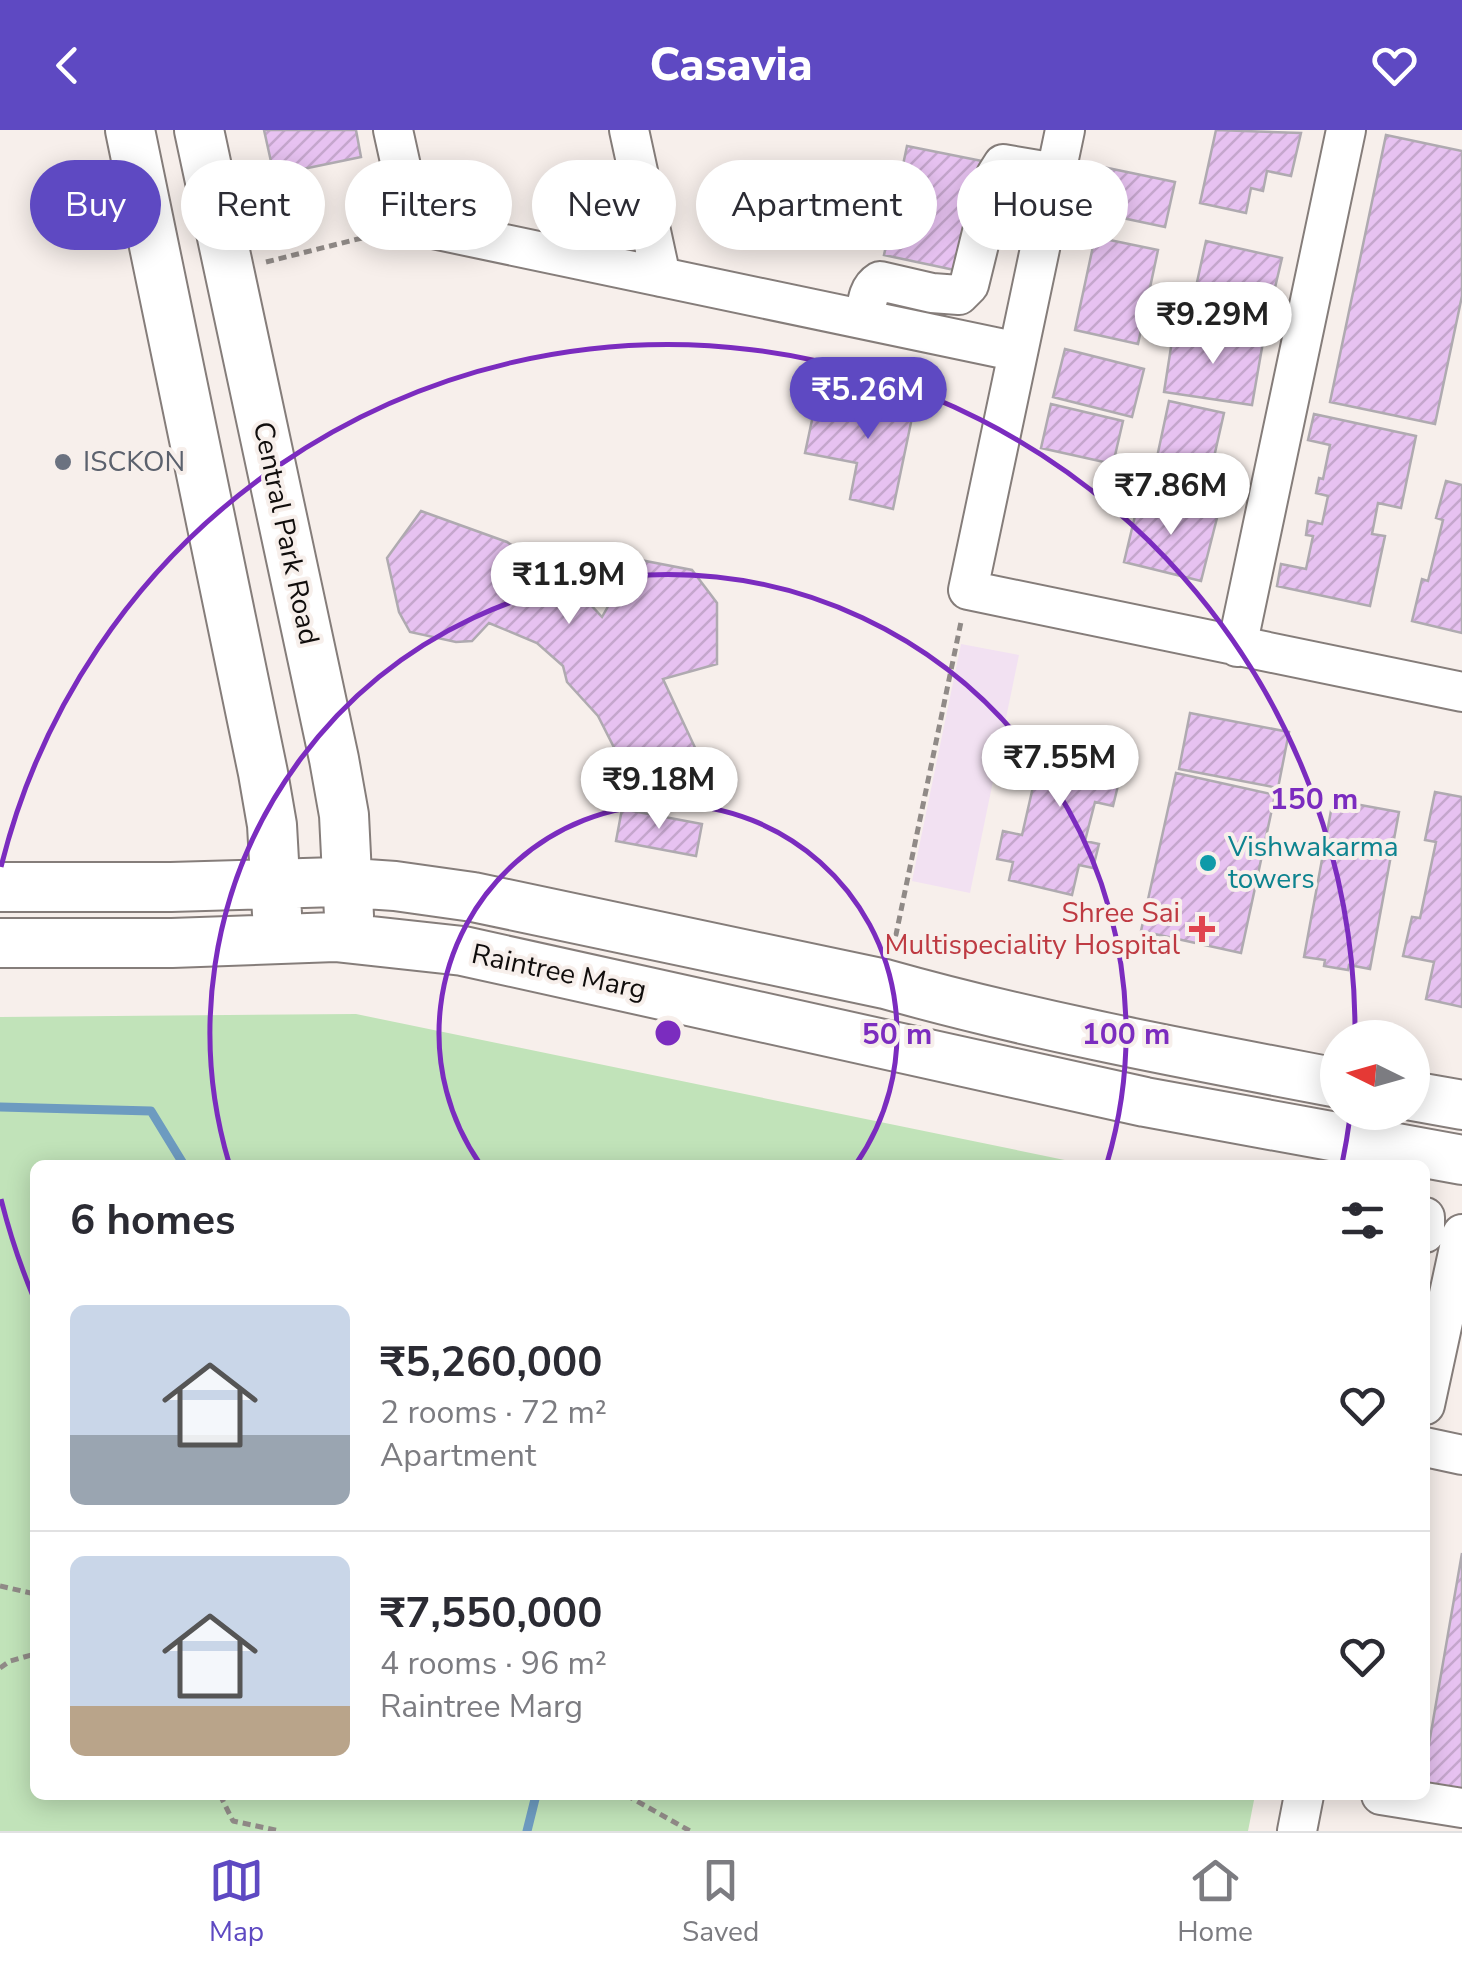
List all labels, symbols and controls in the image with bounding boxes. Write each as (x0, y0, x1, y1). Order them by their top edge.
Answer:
text: Casavia (649, 35, 813, 96)
icon: back (40, 38, 95, 93)
icon: heart (1367, 38, 1422, 93)
chip: Buy (30, 160, 161, 250)
chip: Rent (181, 160, 325, 250)
chip: Filters (345, 160, 512, 250)
chip: New (532, 160, 676, 250)
chip: Apartment (696, 160, 937, 250)
chip: House (957, 160, 1128, 250)
pin: ₹9.29M (1132, 282, 1294, 367)
text: ₹9.29M (1157, 293, 1269, 336)
pin: ₹5.26M (787, 357, 949, 442)
text: ₹5.26M (812, 368, 924, 411)
street label: Central Park Road (244, 418, 328, 648)
place label: ISCKON (83, 443, 185, 481)
marker: ISCKON (52, 451, 74, 473)
pin: ₹7.86M (1090, 453, 1252, 538)
text: ₹7.86M (1115, 464, 1227, 507)
pin: ₹11.9M (488, 542, 650, 627)
text: ₹11.9M (513, 553, 625, 596)
pin: ₹7.55M (979, 725, 1141, 810)
text: ₹7.55M (1004, 736, 1116, 779)
pin: ₹9.18M (578, 747, 740, 832)
text: ₹9.18M (603, 758, 715, 801)
text: 150 m (1270, 779, 1358, 820)
place label: Vishwakarma towers (1227, 828, 1399, 898)
marker: Vishwakarma towers (1197, 852, 1219, 874)
place label: Shree Sai Multispeciality Hospital (885, 894, 1181, 964)
marker: Shree Sai Multispeciality Hospital (1189, 916, 1215, 942)
street label: Raintree Marg (468, 935, 650, 1009)
text: 50 m (862, 1014, 932, 1055)
text: 100 m (1082, 1014, 1170, 1055)
centre of rings (650, 1015, 686, 1051)
north arrow (1320, 1020, 1430, 1130)
map controls (1320, 1020, 1430, 1130)
text: 6 homes (70, 1192, 235, 1249)
icon: filters (1335, 1193, 1390, 1248)
text: ₹5,260,000 (380, 1334, 602, 1391)
icon: home (150, 1345, 270, 1465)
icon: heart (1335, 1378, 1390, 1433)
text: 2 rooms · 72 m² (380, 1391, 607, 1434)
text: Apartment (380, 1434, 536, 1477)
text: ₹7,550,000 (380, 1585, 602, 1642)
icon: home (150, 1596, 270, 1716)
icon: heart (1335, 1629, 1390, 1684)
text: 4 rooms · 96 m² (380, 1642, 607, 1685)
text: Raintree Marg (380, 1685, 583, 1728)
tab: Map (209, 1853, 264, 1951)
tab: Saved (682, 1853, 759, 1951)
tab: Home (1177, 1853, 1253, 1951)

